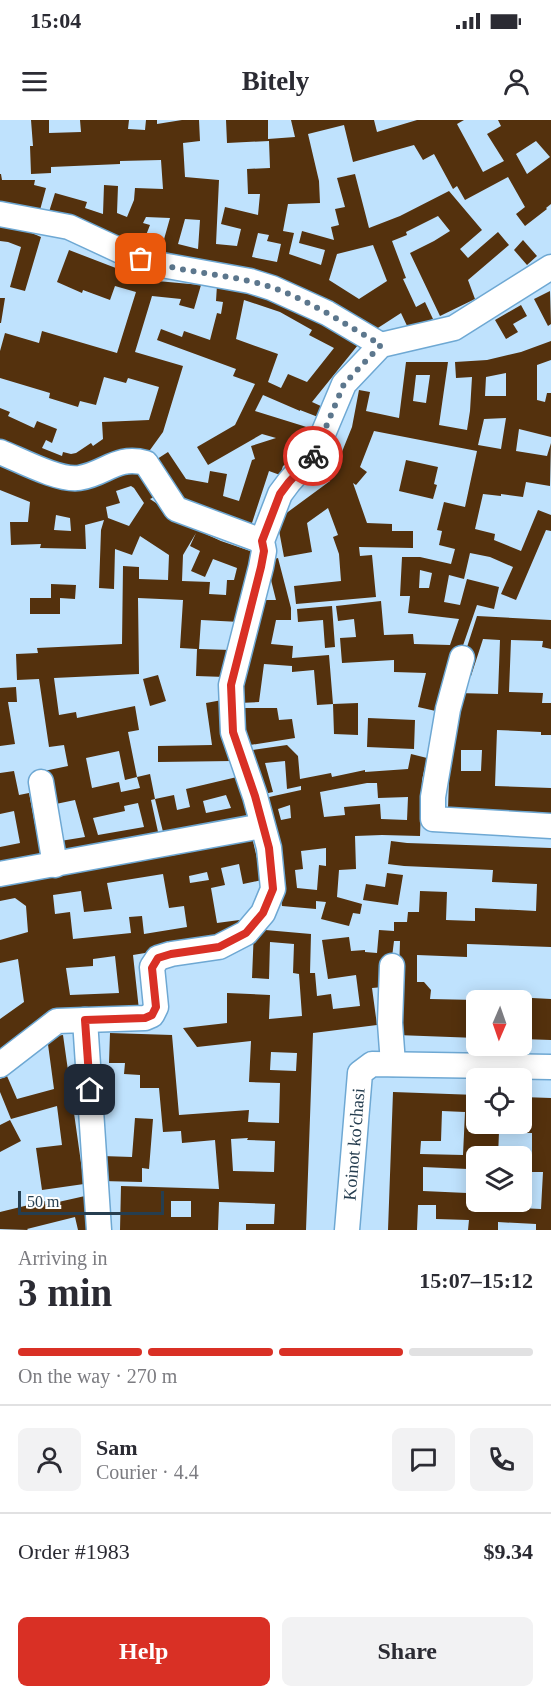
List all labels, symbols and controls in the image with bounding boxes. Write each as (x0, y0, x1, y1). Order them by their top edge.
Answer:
text: 15:04 (30, 8, 81, 33)
icon: menu (18, 65, 51, 98)
icon: person (500, 65, 533, 98)
text: Bitely (242, 66, 309, 96)
pin (115, 233, 166, 284)
icon: bag (124, 242, 157, 275)
courier (283, 426, 343, 486)
icon: bike (297, 440, 330, 473)
north arrow (466, 990, 532, 1056)
map controls (466, 990, 532, 1212)
pin (64, 1064, 115, 1115)
button: locate (466, 1068, 532, 1134)
icon: home (73, 1073, 106, 1106)
street label: Koinot ko'chasi (339, 1087, 369, 1201)
button: layers (466, 1146, 532, 1212)
scale bar (18, 1188, 164, 1216)
text: 50 m (27, 1193, 59, 1210)
text: Arriving in (18, 1247, 107, 1269)
text: 15:07–15:12 (419, 1268, 533, 1293)
text: 3 min (18, 1271, 112, 1314)
text: On the way · 270 m (18, 1365, 177, 1387)
button: person (18, 1428, 81, 1491)
button: chat (392, 1428, 455, 1491)
button: phone (470, 1428, 533, 1491)
text: Sam (96, 1435, 138, 1460)
text: Courier · 4.4 (96, 1461, 199, 1483)
text: Order #1983 (18, 1539, 130, 1564)
text: $9.34 (484, 1539, 533, 1564)
button: Help (18, 1617, 270, 1686)
button: Share (282, 1617, 533, 1686)

